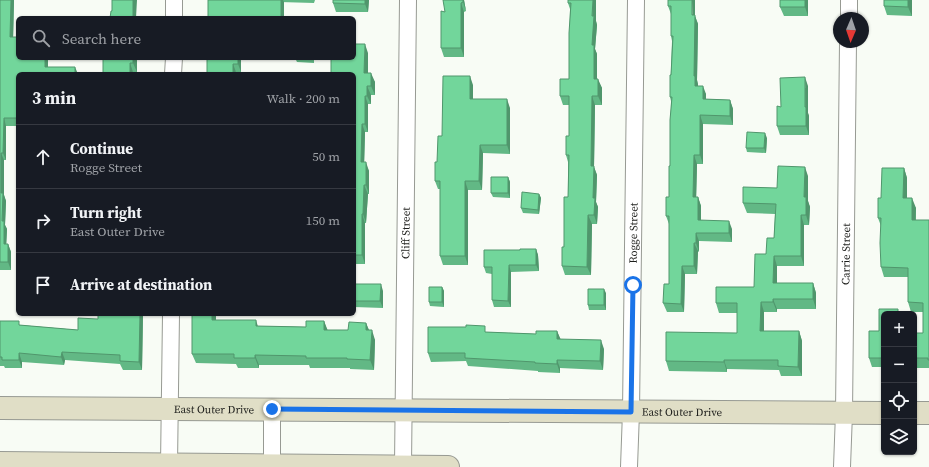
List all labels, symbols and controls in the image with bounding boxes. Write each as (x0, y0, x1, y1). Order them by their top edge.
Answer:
north arrow (833, 12, 869, 48)
search box (16, 16, 356, 60)
icon: search (30, 27, 52, 49)
text: Search here (62, 28, 141, 49)
text: 3 min (32, 86, 76, 110)
text: Walk · 200 m (267, 90, 340, 107)
text: Continue (70, 138, 133, 159)
icon: ahead (32, 146, 54, 168)
text: 50 m (312, 148, 340, 165)
text: Rogge Street (70, 159, 142, 176)
text: Turn right (70, 202, 142, 223)
street label: Rogge Street (625, 202, 641, 264)
street label: Cliff Street (398, 207, 413, 259)
icon: right (32, 210, 54, 232)
text: 150 m (306, 212, 340, 229)
text: East Outer Drive (70, 223, 165, 240)
street label: Carrie Street (838, 223, 854, 285)
icon: arrive (32, 274, 54, 296)
text: Arrive at destination (70, 274, 212, 295)
route start (624, 276, 642, 294)
map controls (881, 311, 917, 455)
button: + (881, 311, 917, 347)
button: − (881, 347, 917, 383)
button: locate (881, 383, 917, 419)
route end (263, 400, 281, 418)
street label: East Outer Drive (174, 401, 255, 417)
street label: East Outer Drive (642, 404, 723, 420)
button: layers (881, 419, 917, 455)

